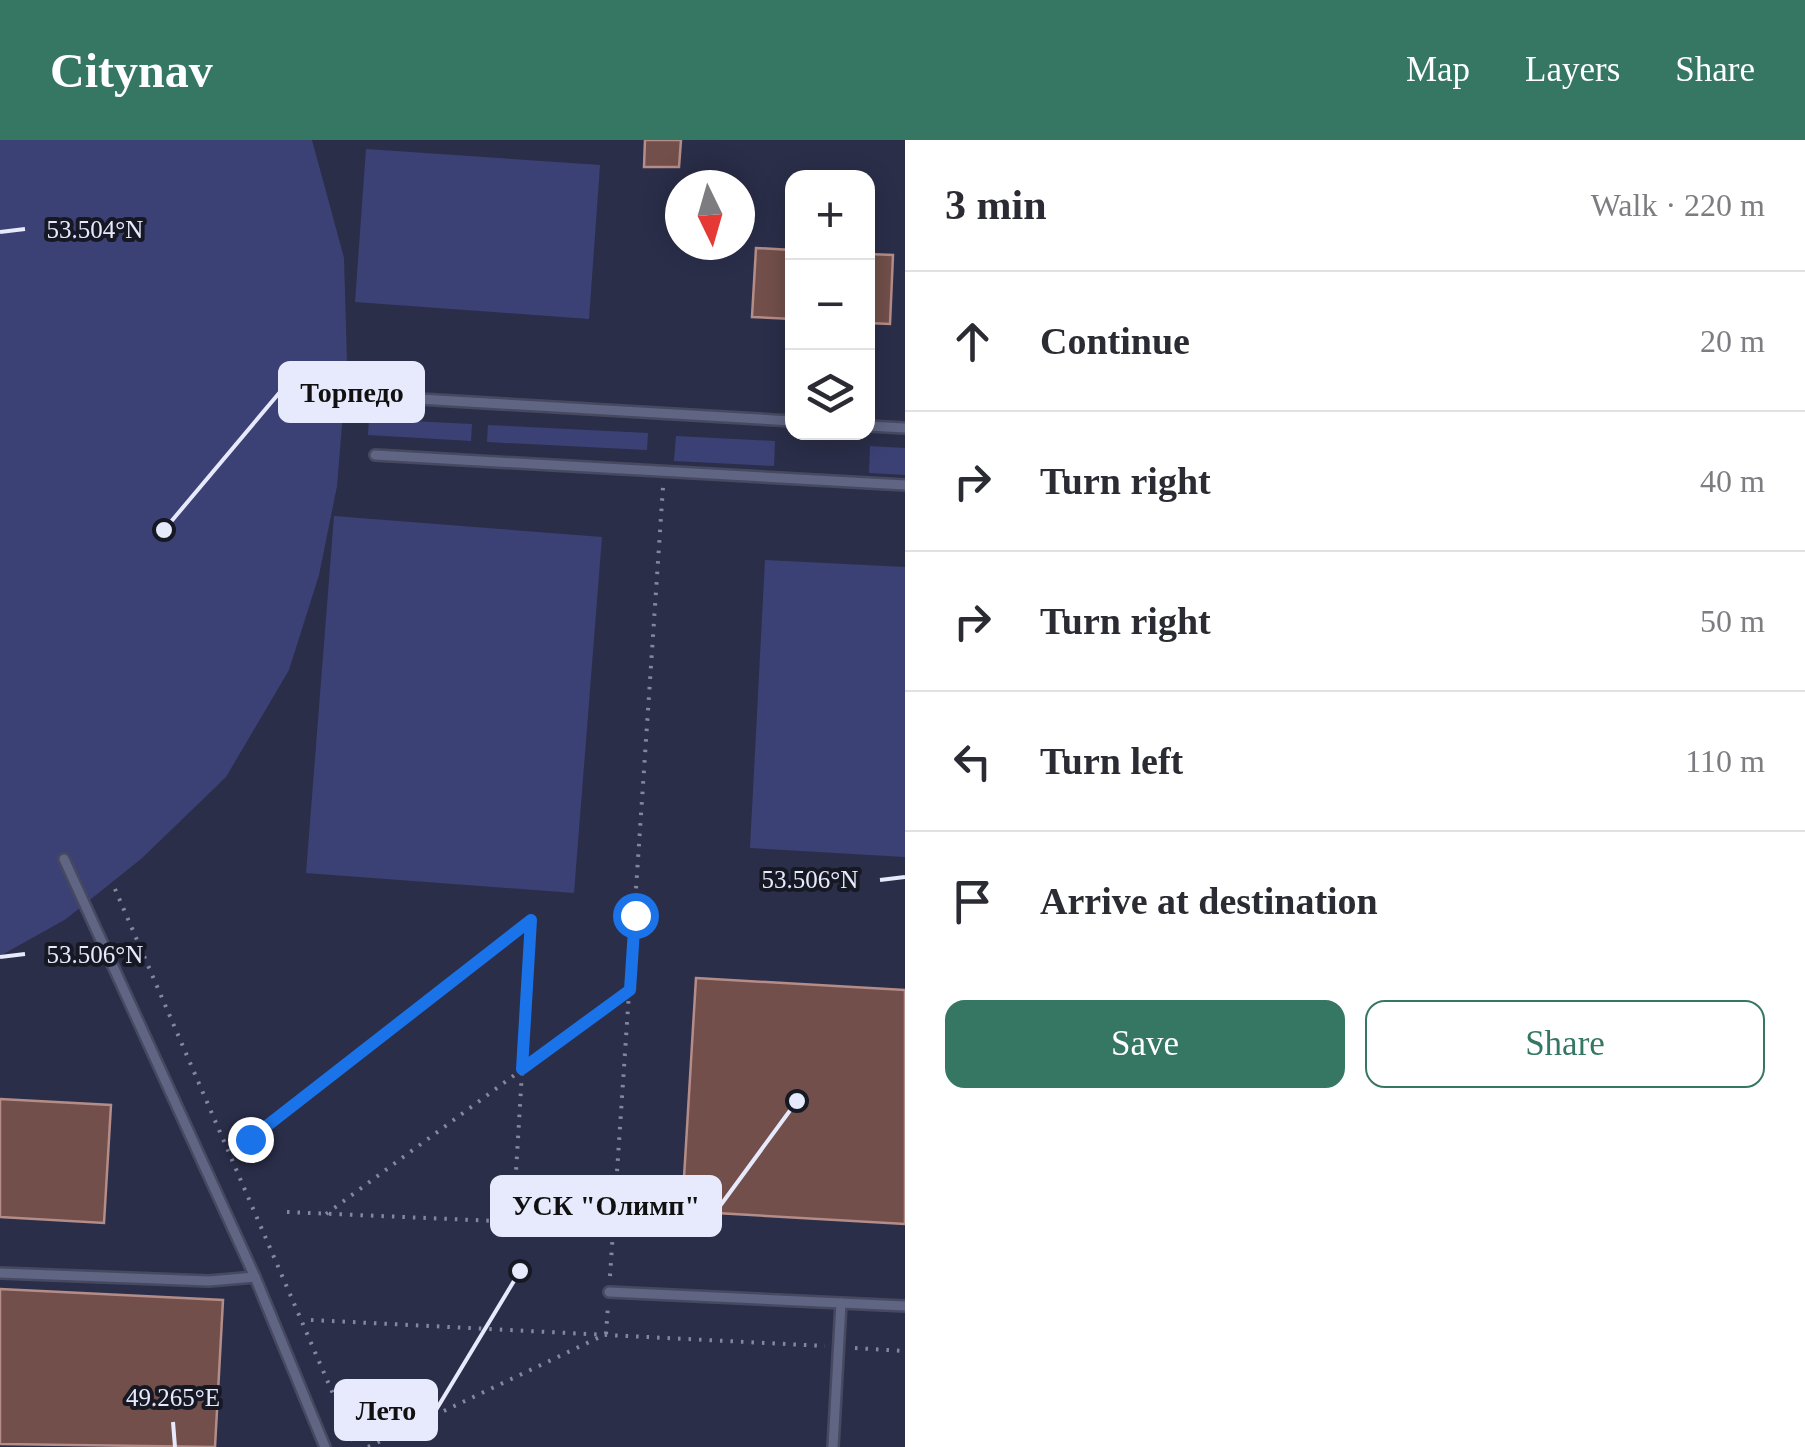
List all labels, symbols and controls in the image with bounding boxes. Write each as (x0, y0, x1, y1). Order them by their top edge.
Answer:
text: Citynav (50, 44, 213, 97)
text: Map (1406, 50, 1470, 89)
text: Layers (1525, 50, 1620, 89)
text: Share (1675, 50, 1755, 89)
north arrow (665, 170, 755, 260)
map controls (785, 170, 875, 440)
button: + (785, 170, 875, 260)
text: 3 min (945, 182, 1047, 228)
text: Walk · 220 m (1591, 187, 1765, 223)
text: 53.504°N (47, 216, 143, 243)
button: − (785, 260, 875, 350)
icon: ahead (945, 314, 1000, 369)
text: Continue (1040, 320, 1190, 362)
text: 20 m (1700, 323, 1765, 359)
button: layers (785, 350, 875, 440)
callout: Торпедо (280, 363, 423, 421)
text: Торпедо (300, 377, 404, 408)
icon: right (945, 454, 1000, 509)
text: Turn right (1040, 460, 1211, 502)
text: 40 m (1700, 463, 1765, 499)
icon: right (945, 594, 1000, 649)
text: Turn right (1040, 600, 1211, 642)
text: 50 m (1700, 603, 1765, 639)
icon: left (945, 734, 1000, 789)
text: Turn left (1040, 740, 1183, 782)
text: 110 m (1685, 743, 1765, 779)
text: 53.506°N (762, 866, 858, 893)
icon: arrive (945, 874, 1000, 929)
text: Arrive at destination (1040, 880, 1378, 922)
route start (613, 893, 659, 939)
text: 53.506°N (47, 941, 143, 968)
button: Save (945, 1000, 1345, 1088)
button: Share (1365, 1000, 1765, 1088)
route end (228, 1117, 274, 1163)
callout: УСК "Олимп" (492, 1177, 720, 1235)
text: УСК "Олимп" (512, 1190, 700, 1221)
callout: Лето (336, 1381, 436, 1439)
text: 49.265°E (126, 1384, 220, 1411)
text: Лето (356, 1395, 416, 1426)

